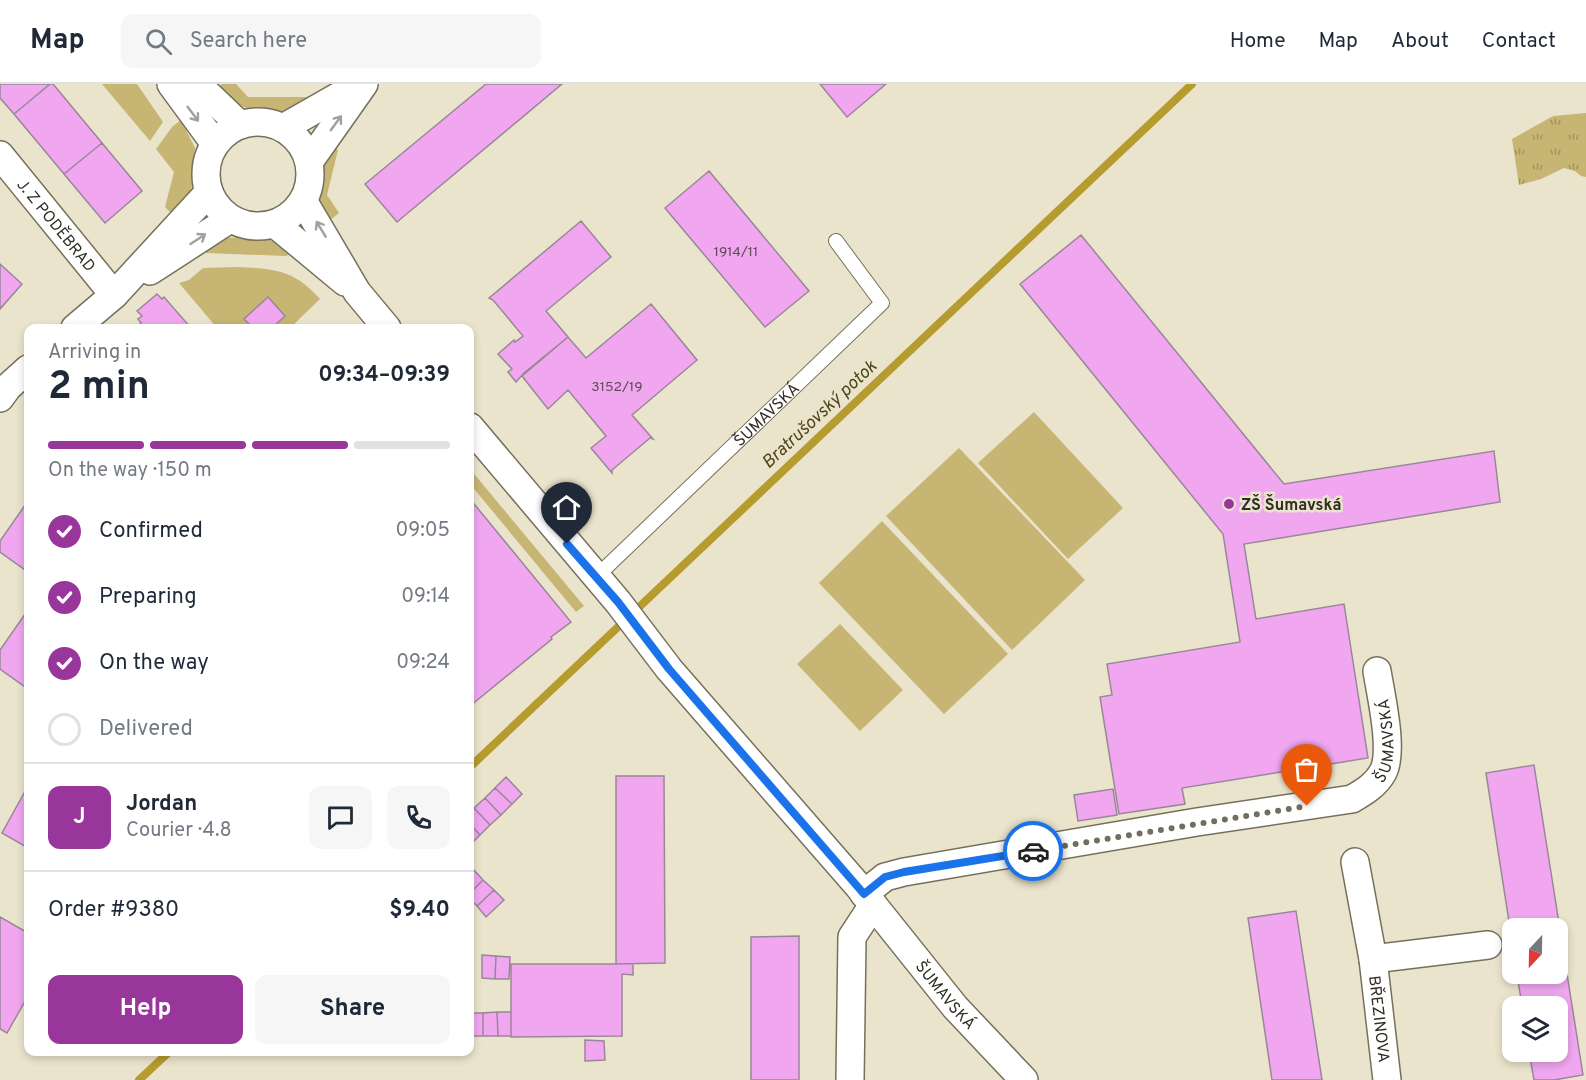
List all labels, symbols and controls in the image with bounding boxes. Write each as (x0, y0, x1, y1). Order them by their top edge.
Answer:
search box (121, 14, 541, 68)
text: Map (30, 23, 85, 59)
icon: search (142, 25, 175, 58)
text: Search here (190, 28, 307, 55)
text: Home (1230, 28, 1286, 55)
text: Map (1319, 28, 1358, 55)
text: About (1391, 28, 1449, 55)
text: Contact (1482, 28, 1556, 55)
one-way arrow (186, 106, 199, 122)
one-way arrow (330, 116, 343, 132)
street label: J. Z PODĚBRAD (12, 176, 99, 277)
one-way arrow (314, 221, 326, 238)
one-way arrow (189, 233, 206, 245)
house number: 1914/11 (714, 244, 758, 261)
text: Arriving in (48, 340, 141, 366)
water label: Bratrušovský potok (758, 355, 883, 474)
text: 09:34–09:39 (318, 362, 450, 389)
text: 2 min (48, 364, 150, 413)
street label: ŠUMAVSKÁ (729, 378, 805, 452)
house number: 3152/19 (591, 379, 643, 396)
text: On the way · 150 m (48, 458, 212, 484)
pin (541, 482, 592, 544)
icon: home (550, 491, 583, 524)
place label: ZŠ Šumavská (1241, 494, 1341, 516)
marker: ZŠ Šumavská (1222, 497, 1236, 511)
icon: check (48, 515, 81, 548)
text: Confirmed (99, 518, 203, 545)
text: 09:05 (395, 518, 450, 544)
icon: check (48, 581, 81, 614)
text: Preparing (99, 584, 197, 611)
text: 09:14 (401, 584, 450, 610)
icon: check (48, 647, 81, 680)
text: On the way (99, 650, 209, 677)
text: 09:24 (396, 650, 450, 676)
street label: ŠUMAVSKÁ (1369, 697, 1399, 787)
text: Delivered (99, 716, 193, 743)
pin (1281, 744, 1332, 806)
icon: bag (1290, 753, 1323, 786)
button: chat (309, 786, 372, 849)
button: phone (387, 786, 450, 849)
text: Jordan (126, 791, 197, 818)
text: J (73, 804, 86, 831)
text: Courier · 4.8 (126, 818, 232, 844)
courier (1003, 821, 1063, 881)
icon: car (1017, 835, 1050, 868)
text: Order #9380 (48, 897, 179, 924)
text: $9.40 (389, 897, 450, 924)
north arrow (1502, 918, 1568, 984)
map controls (1502, 918, 1568, 1062)
street label: ŠUMAVSKÁ (910, 956, 981, 1035)
button: Help (48, 975, 243, 1044)
button: Share (255, 975, 450, 1044)
street label: BŘEZINOVA (1363, 975, 1393, 1064)
button: layers (1502, 996, 1568, 1062)

